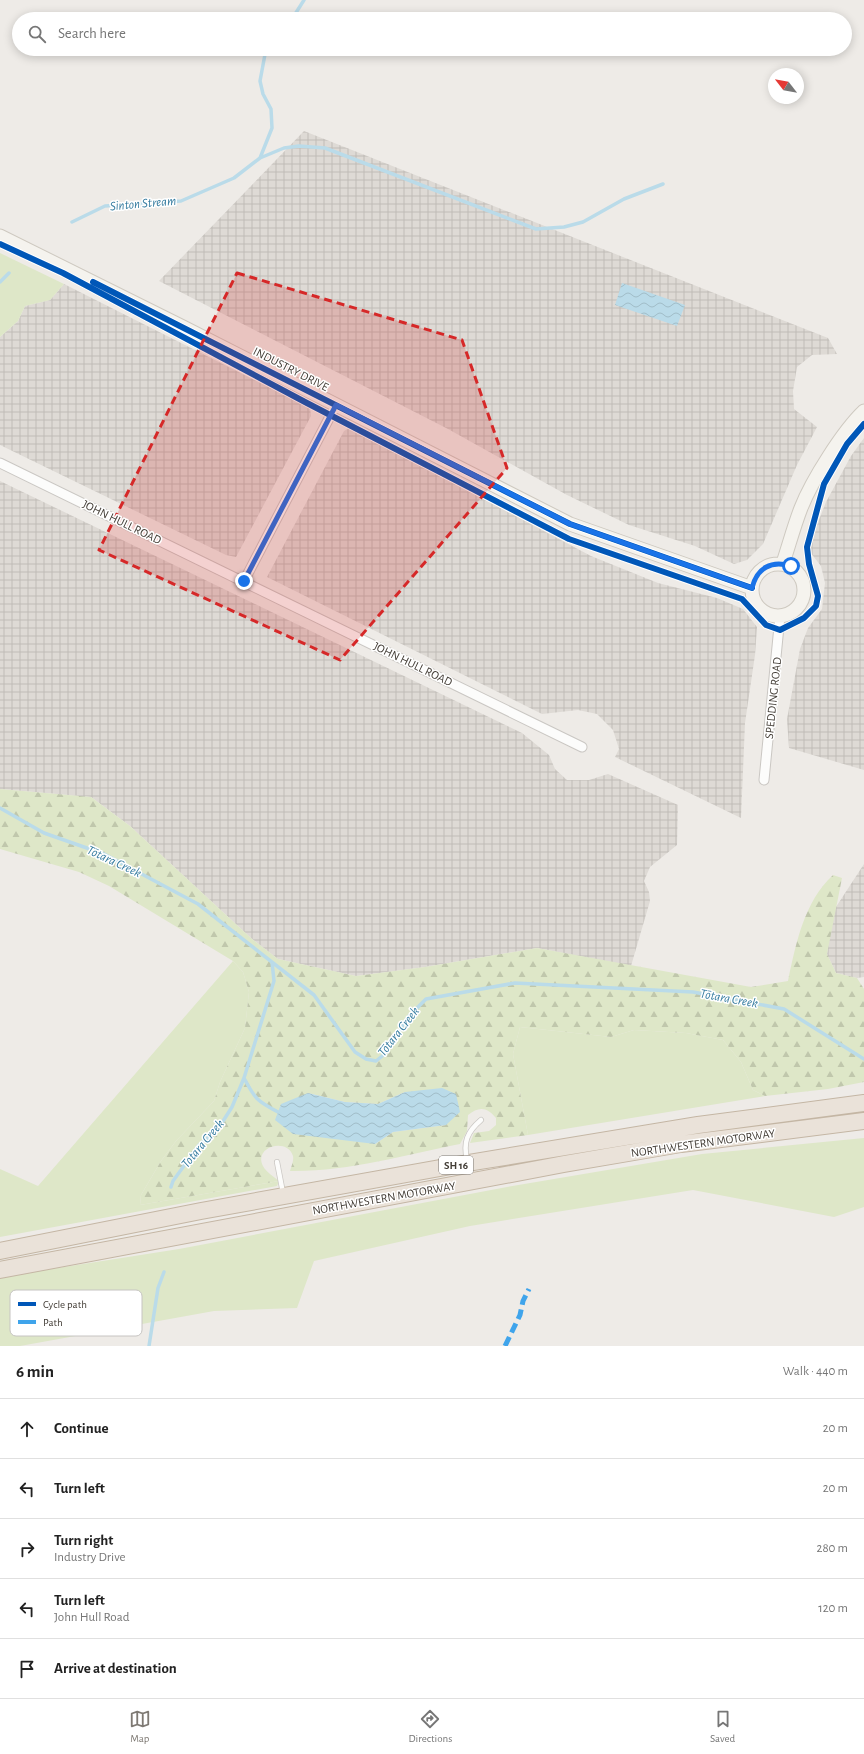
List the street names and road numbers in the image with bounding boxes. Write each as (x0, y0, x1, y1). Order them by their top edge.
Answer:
street label: INDUSTRY DRIVE (251, 345, 331, 393)
street label: JOHN HULL ROAD (81, 498, 163, 546)
street label: JOHN HULL ROAD (372, 640, 454, 688)
street label: SPEDDING ROAD (763, 656, 783, 740)
street label: NORTHWESTERN MOTORWAY (630, 1127, 776, 1159)
road number: SH 16 (439, 1156, 473, 1174)
street label: NORTHWESTERN MOTORWAY (311, 1179, 457, 1217)

